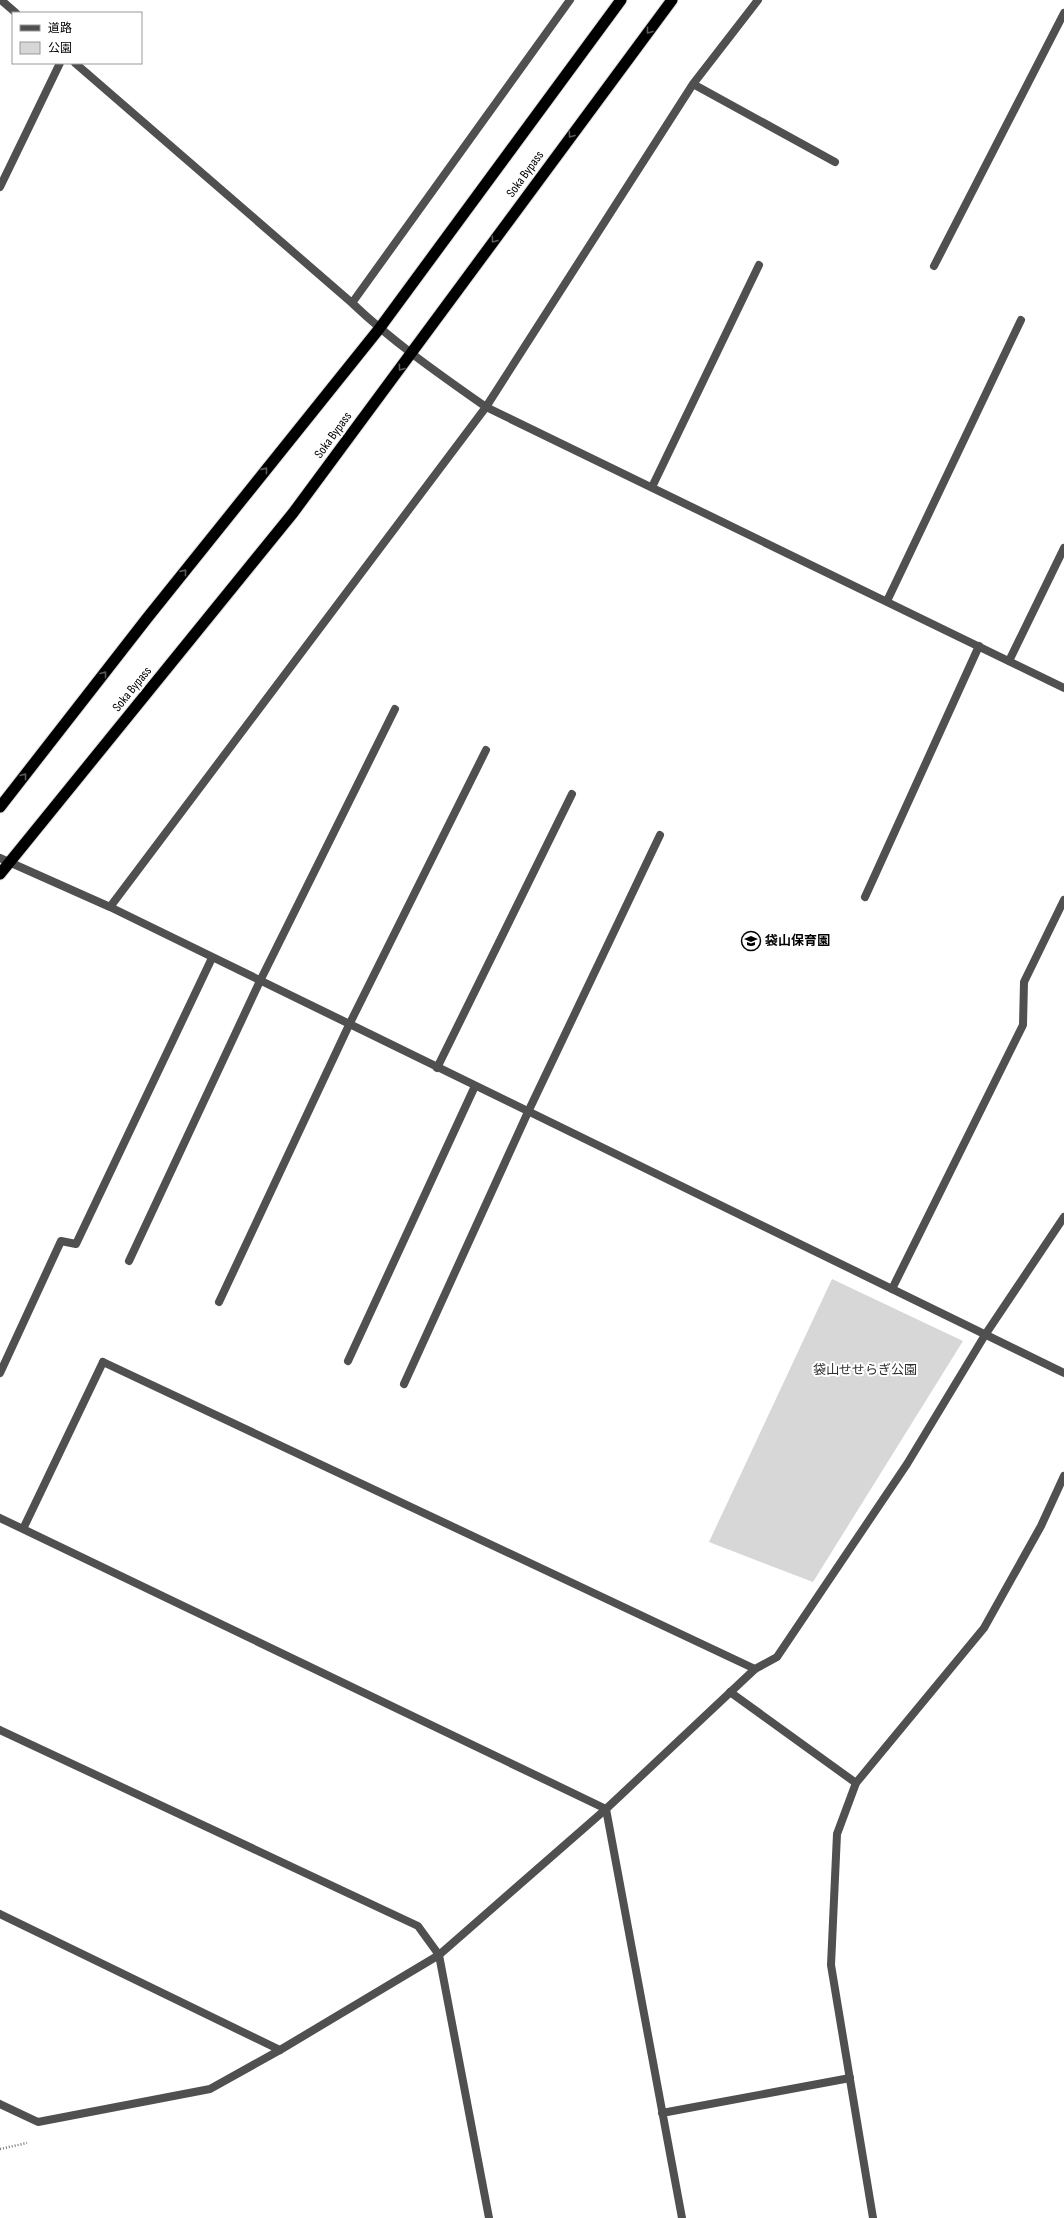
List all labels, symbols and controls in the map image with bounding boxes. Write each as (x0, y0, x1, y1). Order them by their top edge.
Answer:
legend (12, 12, 142, 64)
text: 道路 (48, 21, 72, 36)
one-way arrow (646, 26, 653, 33)
text: 公園 (48, 41, 72, 56)
one-way arrow (569, 131, 576, 138)
street label: Soka Bypass (503, 147, 547, 200)
one-way arrow (491, 236, 499, 243)
one-way arrow (398, 363, 405, 370)
street label: Soka Bypass (311, 408, 355, 461)
one-way arrow (261, 468, 268, 475)
one-way arrow (180, 569, 187, 576)
street label: Soka Bypass (109, 663, 155, 715)
one-way arrow (99, 671, 106, 678)
one-way arrow (19, 774, 26, 781)
school or university icon: 袋山保育園 (740, 930, 762, 952)
place label: 袋山保育園 (764, 933, 830, 949)
park label: 袋山せせらぎ公園 (813, 1362, 917, 1378)

